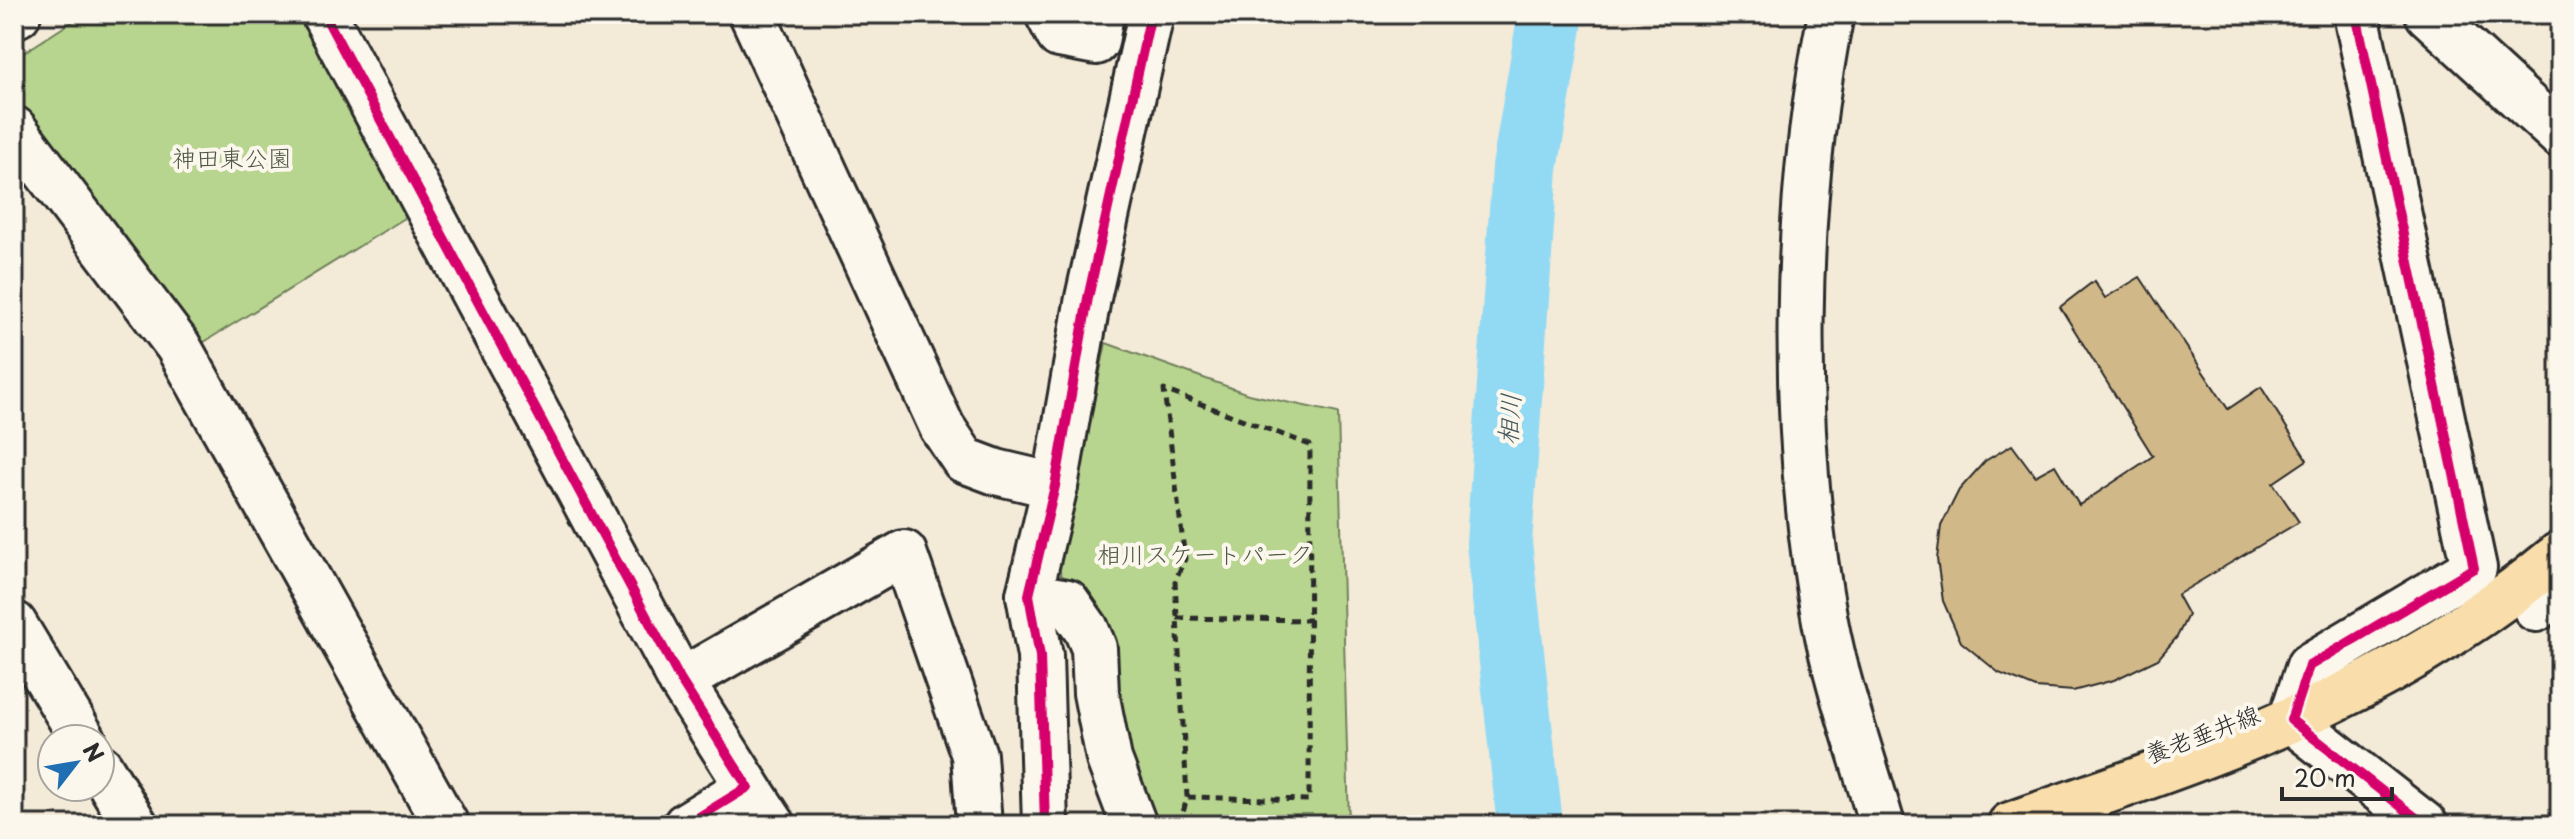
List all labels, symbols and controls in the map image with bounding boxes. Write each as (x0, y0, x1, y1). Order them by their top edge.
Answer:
park label: 神田東公園 (172, 139, 292, 175)
water label: 相川 (1487, 392, 1529, 446)
park label: 相川スケートパーク (1097, 535, 1313, 571)
street label: 養老垂井線 (2140, 695, 2264, 771)
north arrow (36, 723, 116, 803)
text: N (76, 736, 113, 768)
scale bar (2282, 751, 2392, 801)
text: 20 m (2294, 759, 2356, 795)

